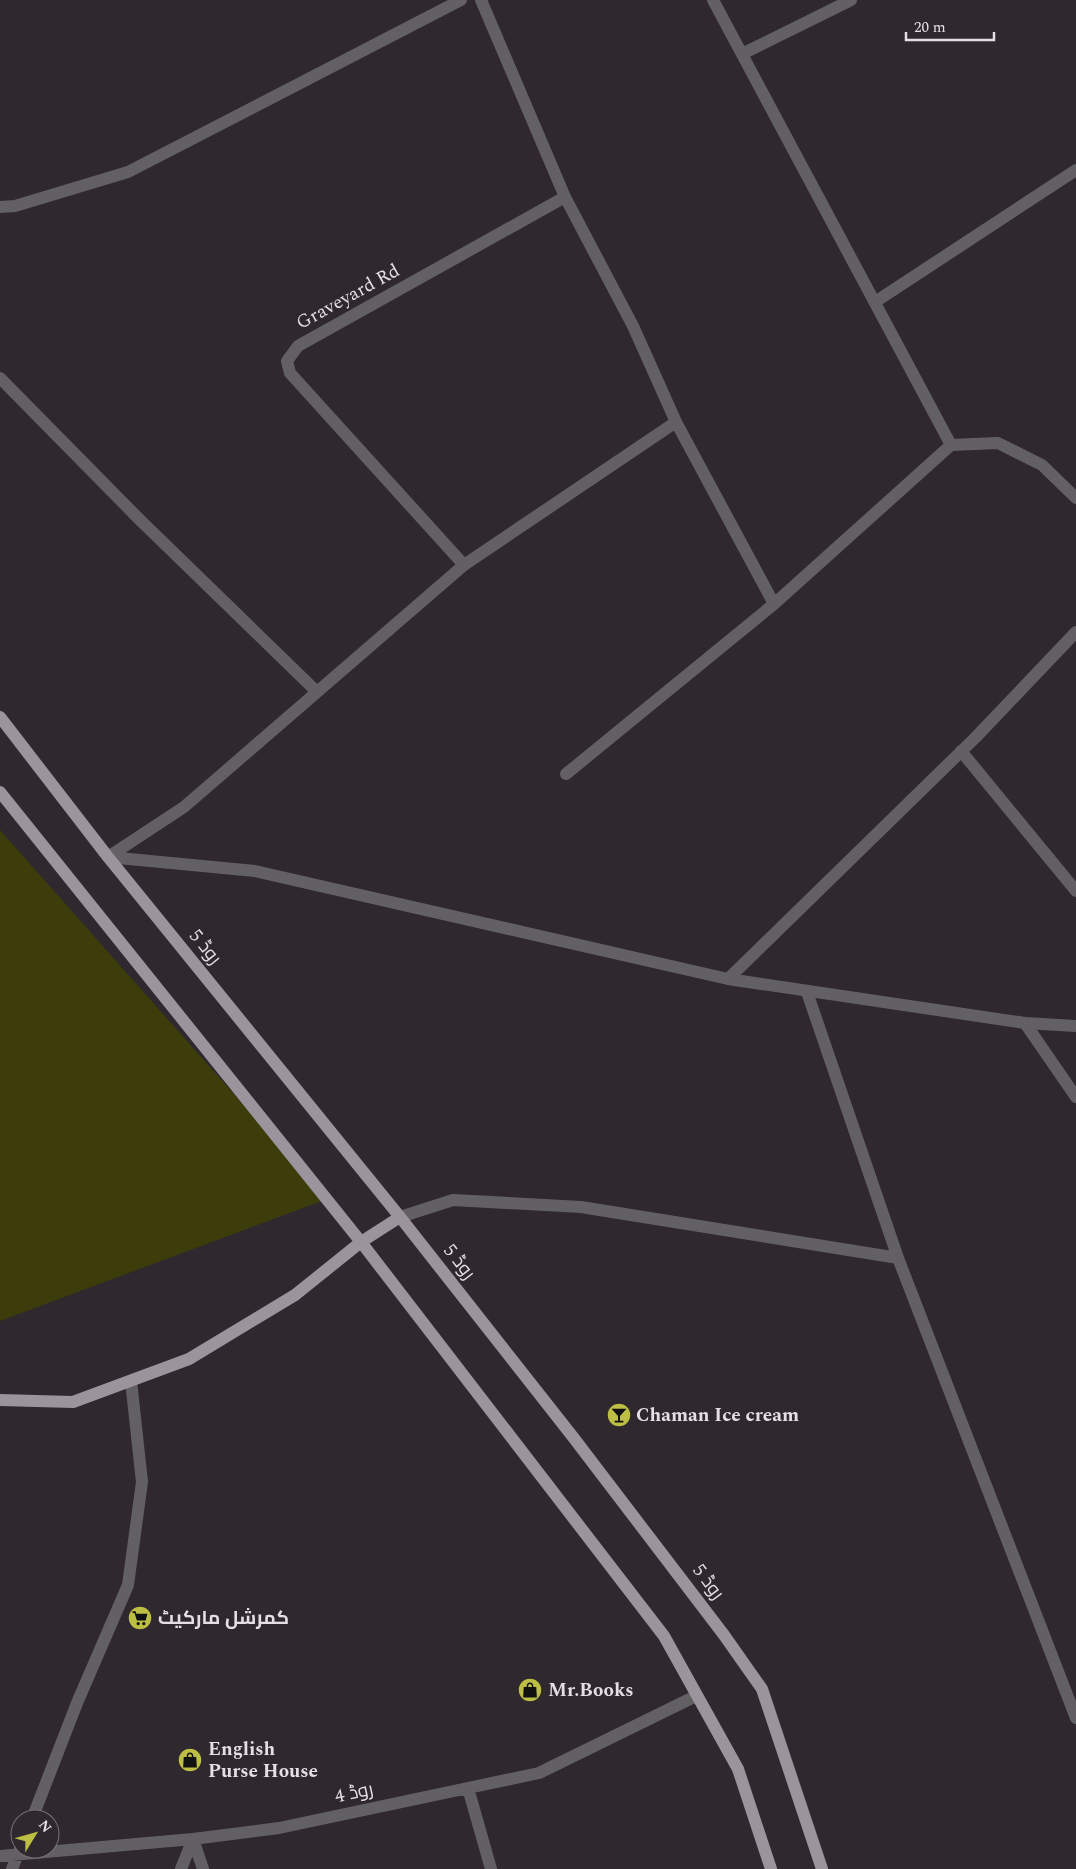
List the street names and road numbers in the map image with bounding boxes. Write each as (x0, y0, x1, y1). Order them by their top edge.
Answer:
street label: Graveyard Rd (291, 257, 405, 337)
street label: روڈ 5 (182, 923, 228, 971)
street label: روڈ 5 (436, 1238, 482, 1286)
street label: روڈ 5 (685, 1558, 731, 1606)
street label: روڈ 4 (332, 1775, 376, 1811)

